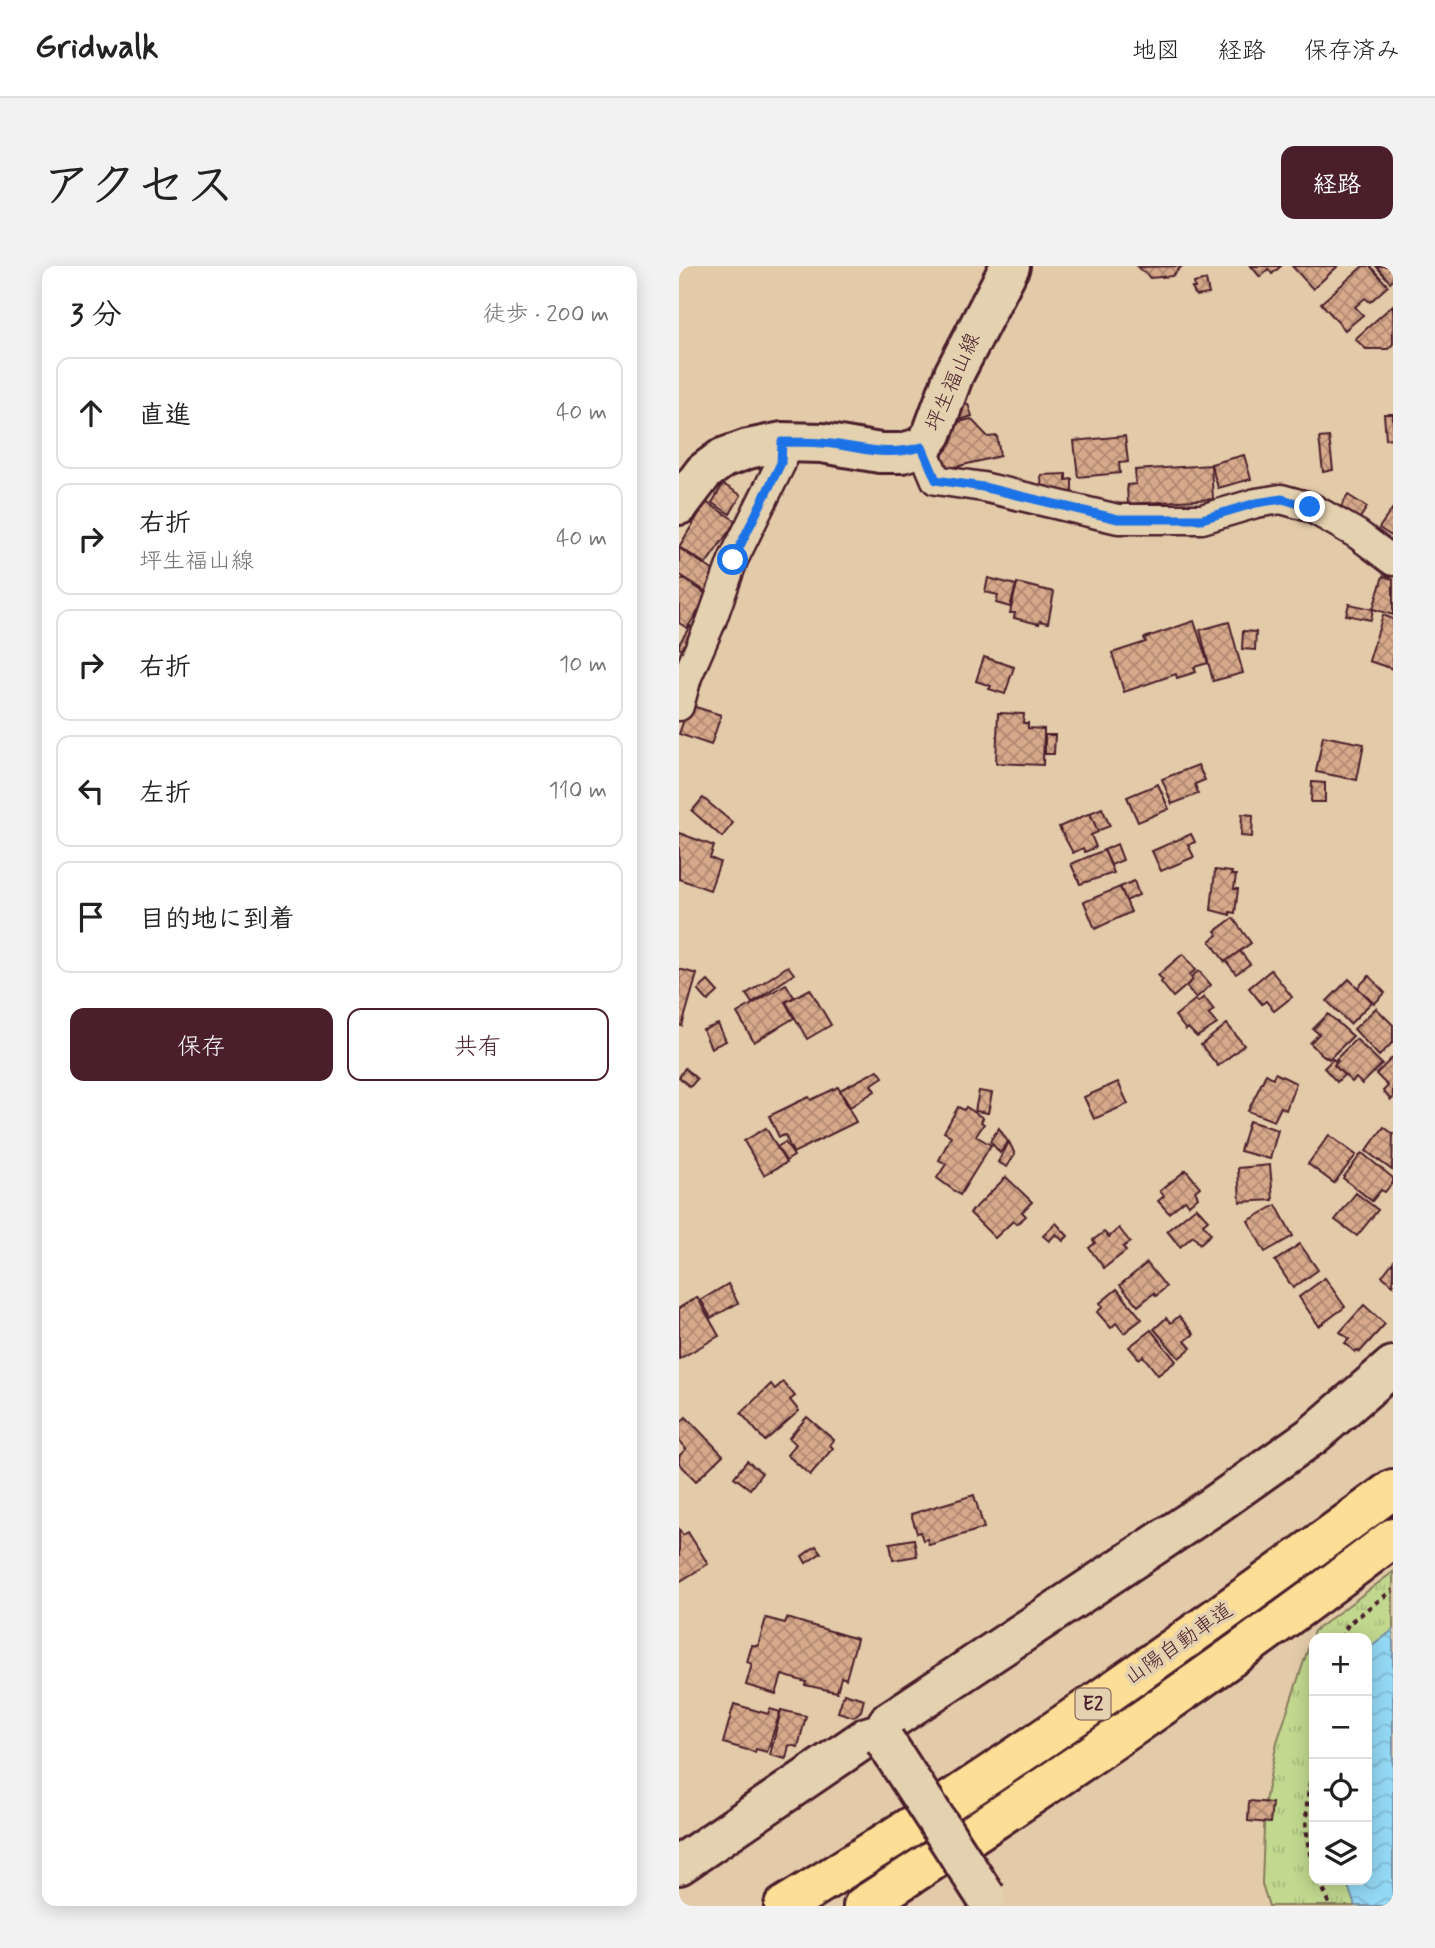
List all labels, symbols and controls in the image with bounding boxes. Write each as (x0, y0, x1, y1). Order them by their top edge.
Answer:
text: Gridwalk (35, 26, 159, 70)
text: 地図 (1132, 36, 1180, 67)
text: 経路 (1218, 36, 1266, 67)
text: 保存済み (1304, 36, 1400, 67)
button: 経路 (1281, 146, 1393, 219)
text: アクセス (42, 155, 235, 220)
text: 3 分 (70, 296, 122, 335)
text: 徒歩 · 200 m (483, 300, 609, 330)
street label: 坪生福山線 (919, 328, 987, 436)
icon: ahead (72, 394, 110, 432)
text: 40 m (556, 398, 607, 428)
text: 直進 (139, 399, 191, 433)
route end (1294, 491, 1325, 522)
text: 右折 (139, 507, 191, 541)
icon: right (72, 520, 110, 558)
text: 40 m (556, 524, 607, 554)
route start (717, 544, 748, 575)
text: 坪生福山線 (139, 547, 254, 577)
icon: right (72, 646, 110, 684)
text: 10 m (559, 650, 607, 680)
text: 右折 (139, 651, 191, 685)
icon: left (72, 772, 110, 810)
text: 110 m (548, 776, 607, 806)
text: 左折 (139, 777, 191, 811)
icon: arrive (72, 898, 110, 936)
text: 目的地に到着 (139, 903, 295, 937)
button: 保存 (70, 1008, 333, 1081)
button: 共有 (347, 1008, 609, 1081)
street label: 山陽自動車道 (1119, 1596, 1239, 1692)
map controls (1309, 1633, 1372, 1885)
button: + (1309, 1633, 1372, 1696)
road number: E2 (1075, 1688, 1111, 1720)
button: − (1309, 1696, 1372, 1759)
button: locate (1309, 1759, 1372, 1822)
button: layers (1309, 1822, 1372, 1885)

